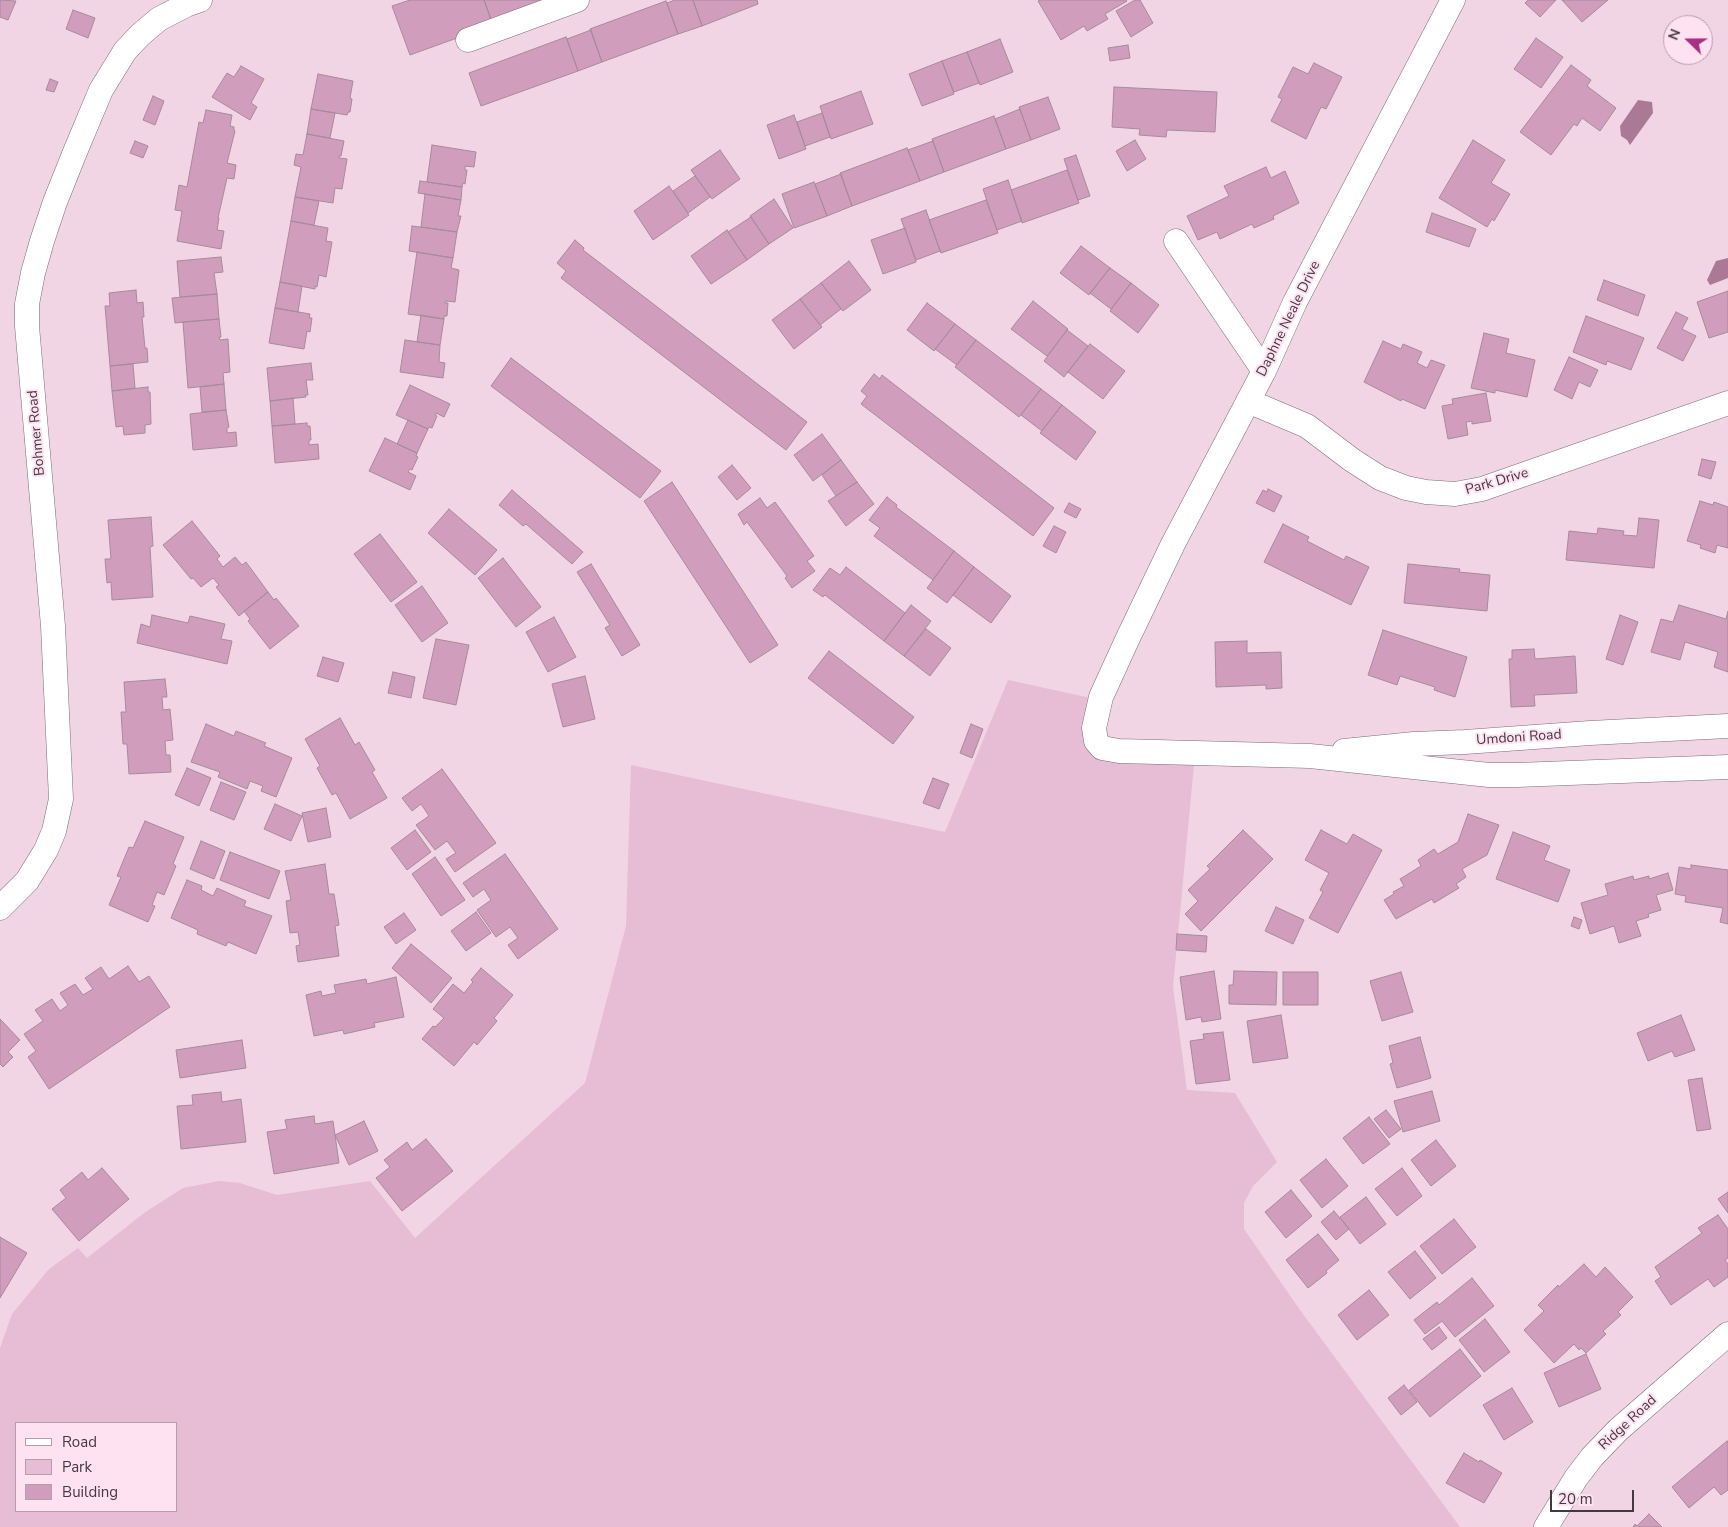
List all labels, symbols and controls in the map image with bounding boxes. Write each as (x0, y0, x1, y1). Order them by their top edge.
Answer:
north arrow (1663, 15, 1713, 65)
text: N (1664, 26, 1685, 43)
street label: Daphne Neale Drive (1254, 258, 1324, 380)
street label: Bohmer Road (25, 390, 49, 476)
street label: Park Drive (1464, 465, 1530, 499)
street label: Umdoni Road (1476, 727, 1562, 749)
street label: Ridge Road (1596, 1392, 1660, 1454)
legend (15, 1422, 178, 1512)
text: Road (62, 1432, 97, 1452)
text: Park (62, 1457, 92, 1477)
scale bar (1553, 1480, 1637, 1512)
text: Building (62, 1482, 118, 1502)
text: 20 m (1558, 1489, 1593, 1509)

